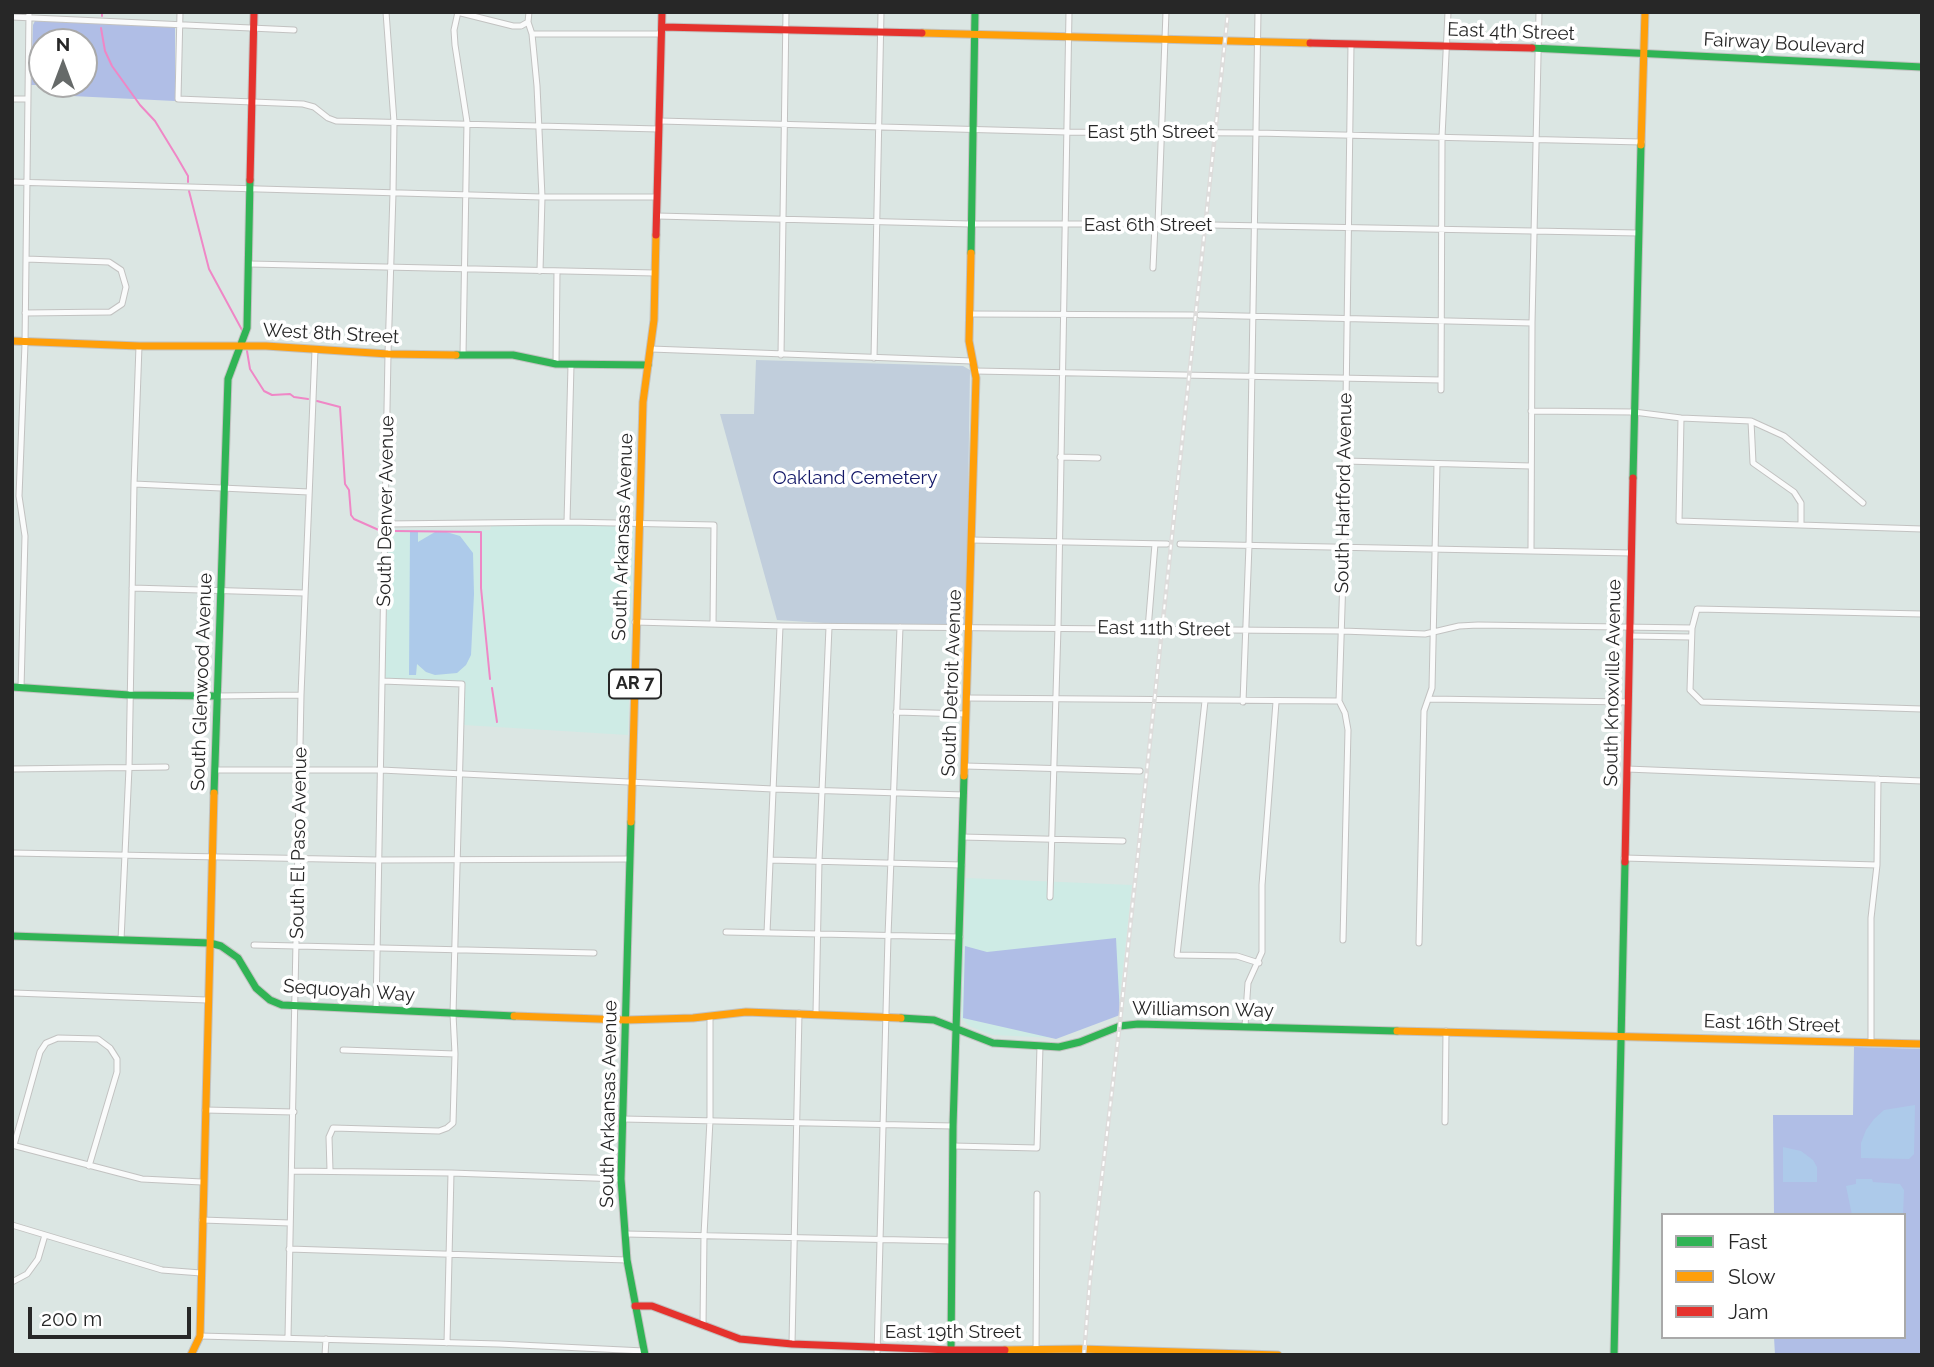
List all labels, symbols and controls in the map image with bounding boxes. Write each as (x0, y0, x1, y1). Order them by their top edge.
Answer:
street label: East 4th Street (1447, 18, 1575, 46)
north arrow (28, 28, 98, 98)
street label: Fairway Boulevard (1703, 28, 1865, 60)
text: N (56, 33, 70, 55)
street label: East 5th Street (1087, 121, 1215, 143)
street label: East 6th Street (1084, 214, 1212, 236)
street label: West 8th Street (262, 319, 400, 349)
street label: South Hartford Avenue (1331, 392, 1357, 594)
street label: South Denver Avenue (373, 415, 399, 607)
street label: South Arkansas Avenue (608, 433, 638, 641)
park label: Oakland Cemetery (773, 467, 937, 489)
street label: South Glenwood Avenue (187, 573, 217, 791)
street label: South Knoxville Avenue (1600, 579, 1626, 787)
street label: South Detroit Avenue (937, 589, 967, 777)
street label: East 11th Street (1097, 616, 1231, 642)
road number: AR 7 (609, 670, 661, 698)
street label: South El Paso Avenue (286, 747, 312, 939)
street label: Sequoyah Way (282, 975, 416, 1007)
street label: Williamson Way (1132, 997, 1274, 1023)
street label: South Arkansas Avenue (596, 1000, 622, 1208)
street label: East 16th Street (1703, 1010, 1841, 1038)
legend (1661, 1213, 1906, 1339)
text: Fast (1728, 1229, 1768, 1254)
text: Slow (1728, 1264, 1776, 1289)
scale bar (32, 1294, 194, 1338)
text: Jam (1728, 1299, 1769, 1324)
text: 200 m (41, 1306, 102, 1331)
street label: East 19th Street (885, 1321, 1021, 1343)

